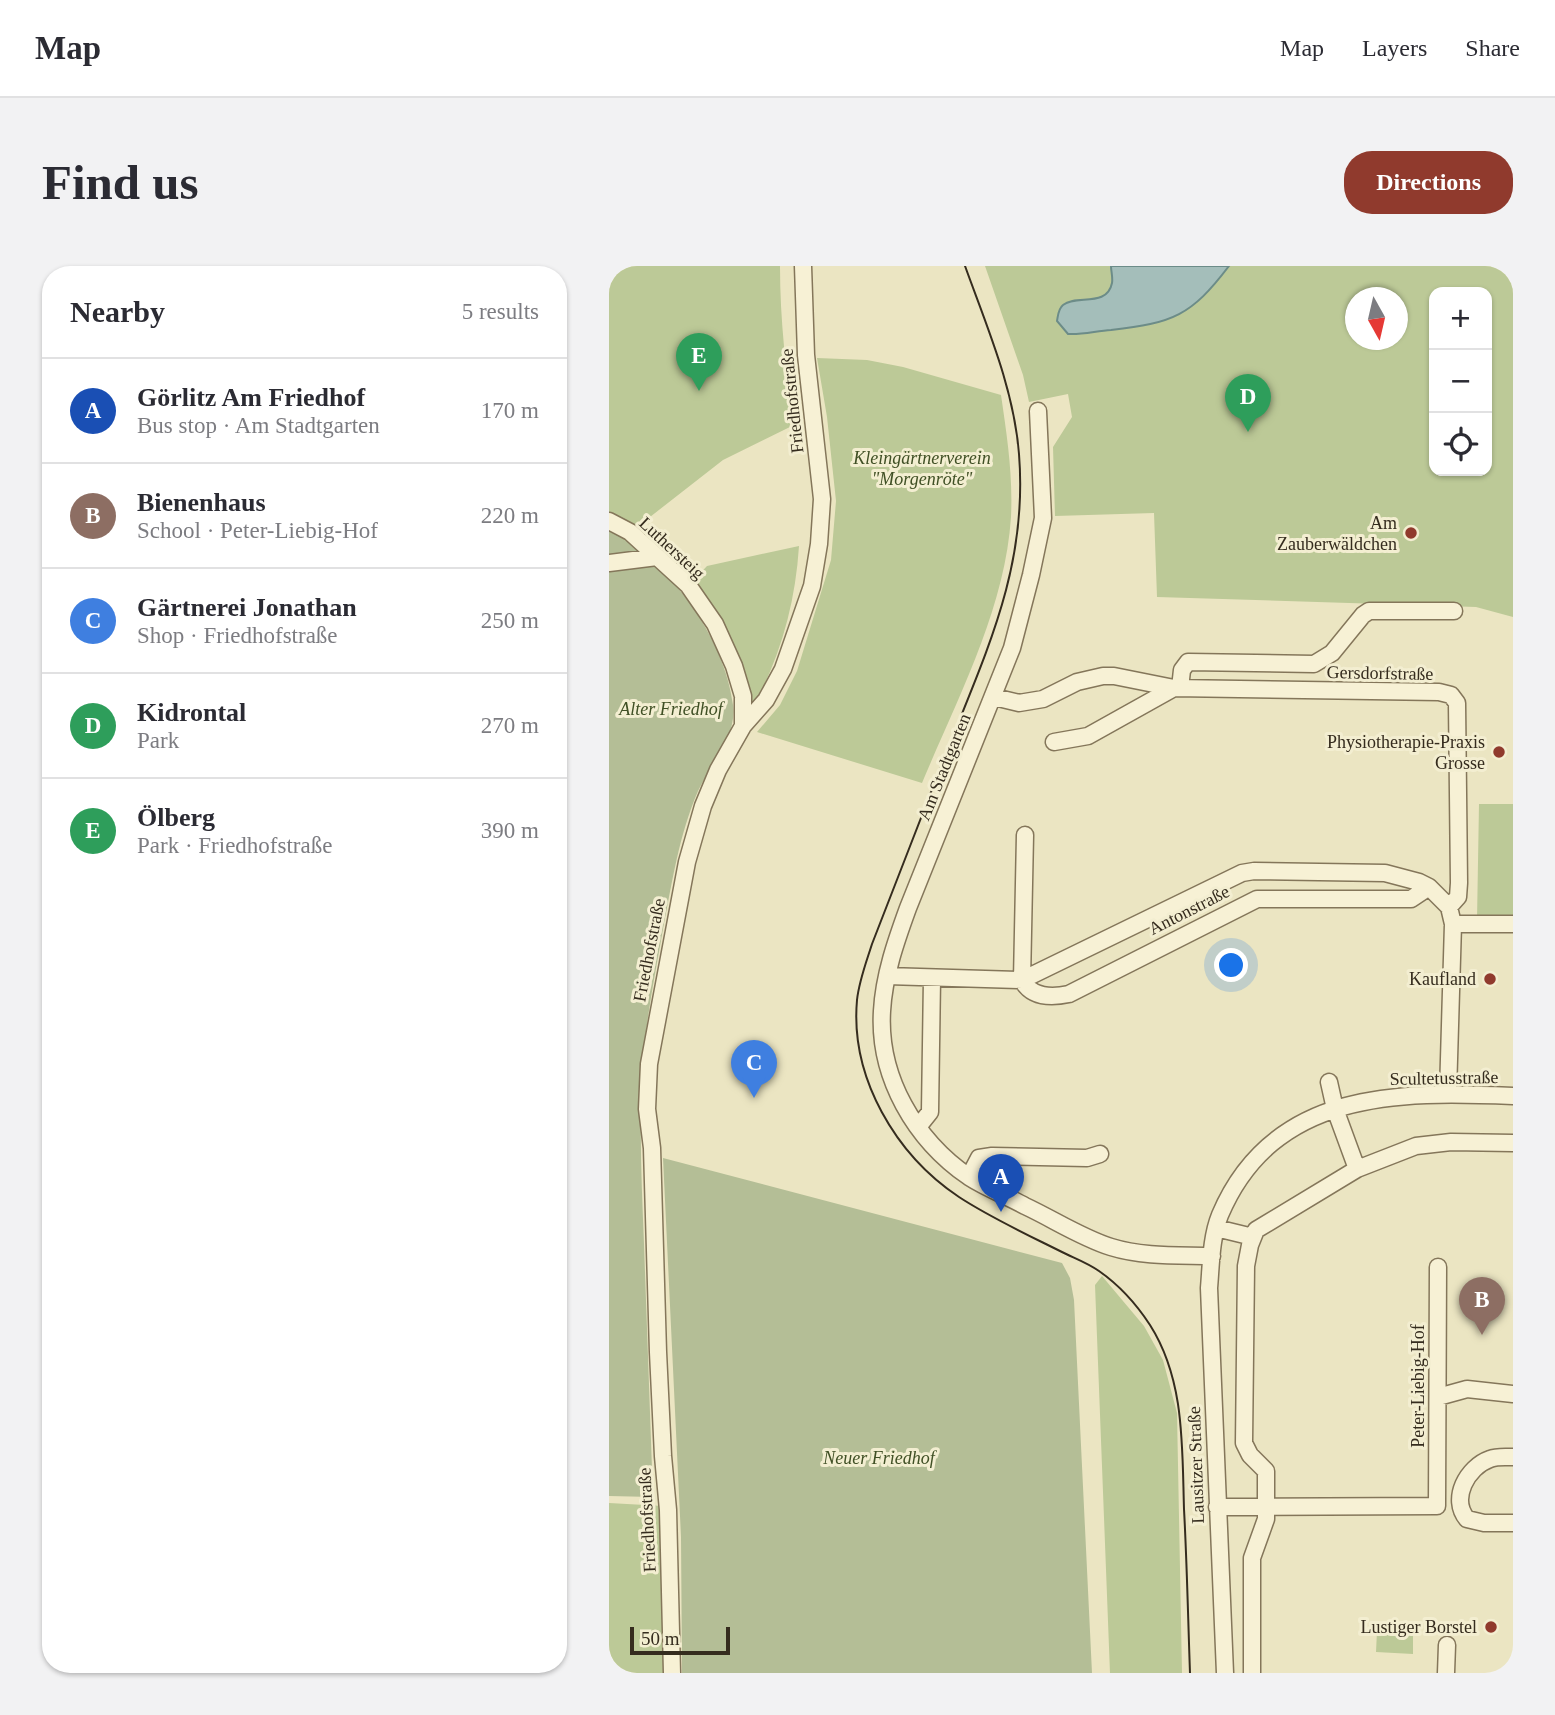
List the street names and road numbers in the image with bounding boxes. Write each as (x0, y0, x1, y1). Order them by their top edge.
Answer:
street label: Friedhofstraße (777, 348, 807, 454)
street label: Luthersteig (635, 513, 709, 583)
street label: Gersdorfstraße (1326, 662, 1434, 684)
street label: Am Stadtgarten (913, 711, 975, 823)
street label: Antonstraße (1145, 881, 1233, 939)
street label: Friedhofstraße (629, 897, 669, 1003)
street label: Scultetusstraße (1389, 1067, 1499, 1089)
street label: Peter-Liebig-Hof (1408, 1324, 1428, 1448)
street label: Lausitzer Straße (1184, 1406, 1208, 1524)
street label: Friedhofstraße (634, 1467, 660, 1573)

